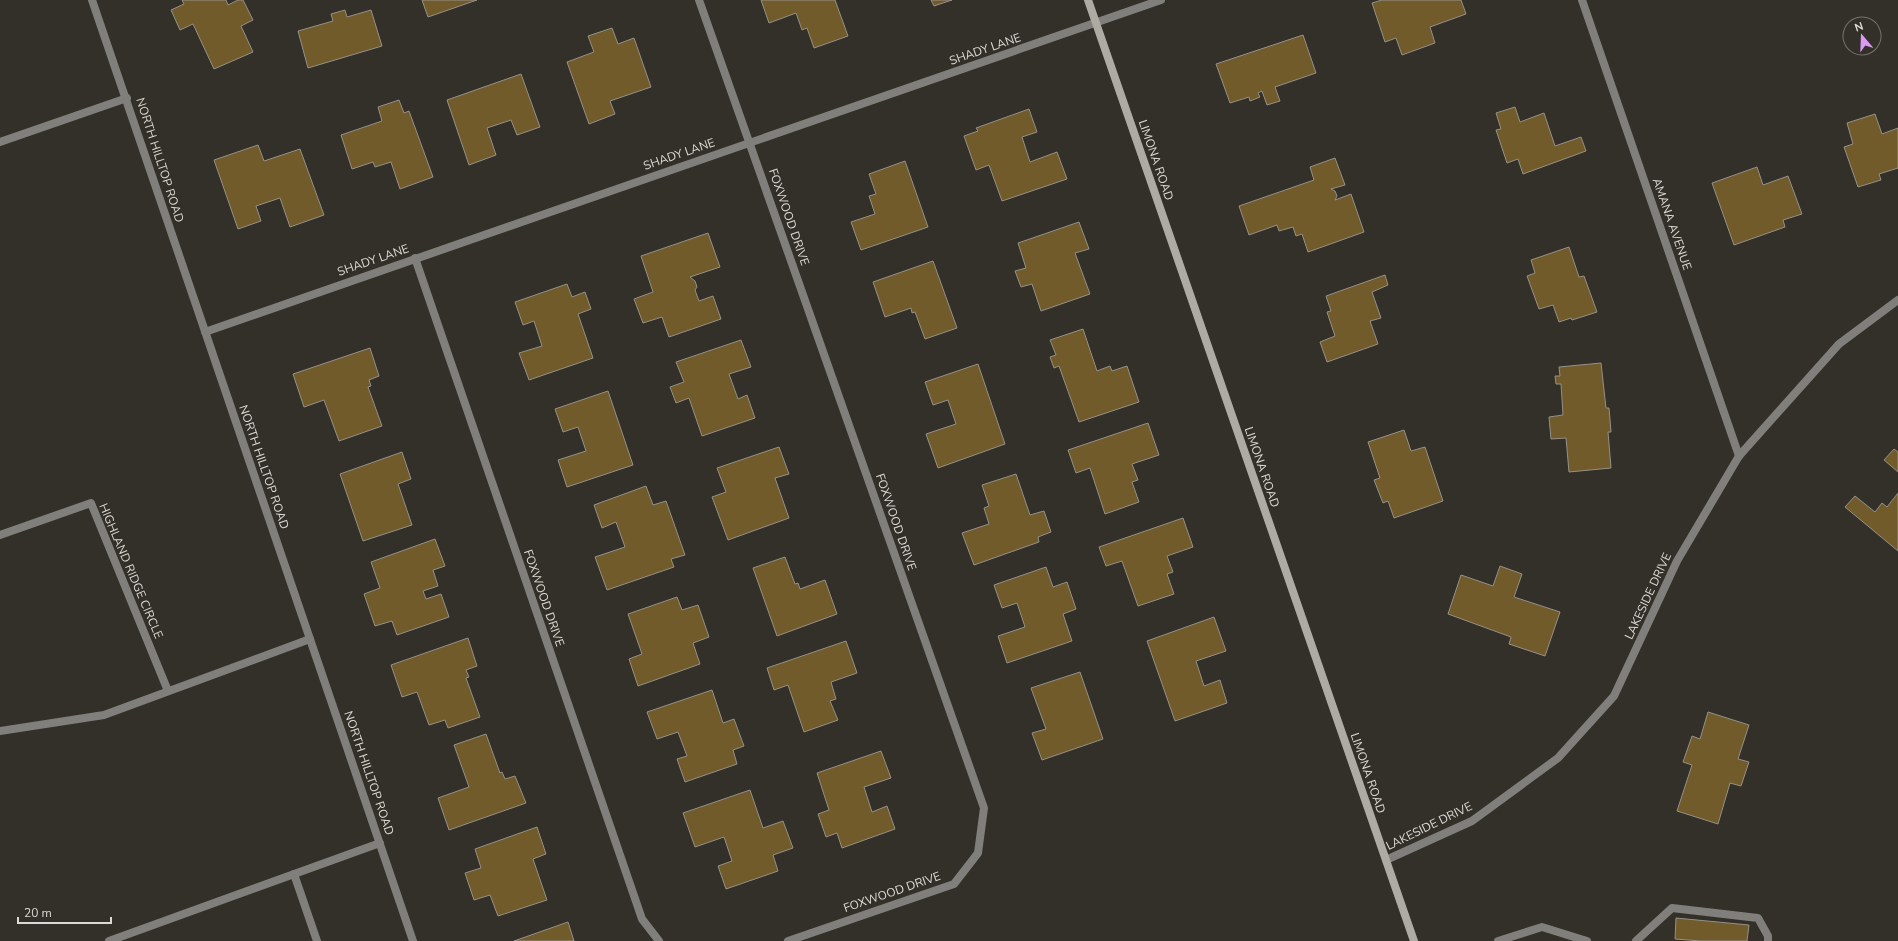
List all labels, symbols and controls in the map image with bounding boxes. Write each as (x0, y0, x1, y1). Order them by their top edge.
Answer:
north arrow (1842, 16, 1882, 56)
text: N (1853, 19, 1865, 35)
street label: SHADY LANE (947, 29, 1023, 69)
street label: NORTH HILLTOP ROAD (132, 96, 188, 225)
street label: LIMONA ROAD (1135, 117, 1177, 203)
street label: SHADY LANE (641, 134, 717, 174)
street label: FOXWOOD DRIVE (765, 166, 813, 268)
street label: AMANA AVENUE (1649, 176, 1695, 272)
street label: SHADY LANE (335, 240, 411, 280)
street label: NORTH HILLTOP ROAD (235, 403, 293, 531)
street label: LIMONA ROAD (1241, 424, 1283, 510)
street label: FOXWOOD DRIVE (872, 471, 920, 573)
street label: HIGHLAND RIDGE CIRCLE (95, 501, 167, 641)
street label: FOXWOOD DRIVE (520, 547, 568, 649)
street label: LAKESIDE DRIVE (1621, 550, 1675, 642)
street label: NORTH HILLTOP ROAD (340, 709, 398, 837)
street label: LIMONA ROAD (1347, 730, 1389, 816)
street label: LAKESIDE DRIVE (1383, 798, 1475, 854)
street label: FOXWOOD DRIVE (841, 868, 943, 916)
scale bar (18, 899, 111, 925)
text: 20 m (24, 905, 52, 921)

